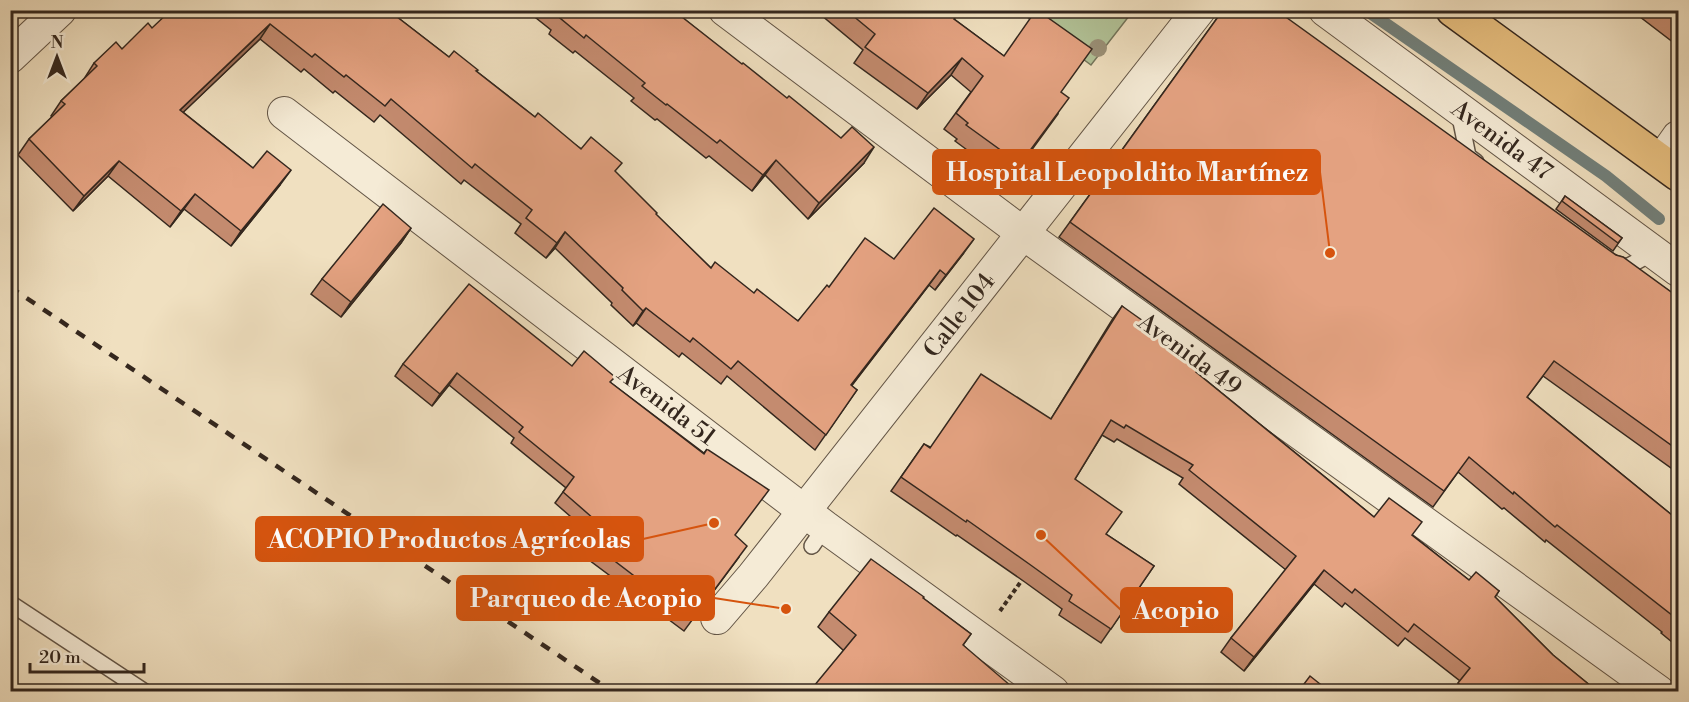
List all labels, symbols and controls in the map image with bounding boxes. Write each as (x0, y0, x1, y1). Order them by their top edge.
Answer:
north arrow (27, 27, 87, 87)
text: N (51, 33, 64, 53)
street label: Avenida 47 (1444, 94, 1558, 187)
callout: Hospital Leopoldito Martínez (933, 150, 1320, 194)
text: Hospital Leopoldito Martínez (946, 157, 1308, 189)
street label: Calle 104 (917, 267, 1002, 364)
street label: Avenida 49 (1131, 307, 1247, 402)
street label: Avenida 51 (610, 358, 722, 453)
callout: ACOPIO Productos Agrícolas (256, 517, 643, 561)
text: ACOPIO Productos Agrícolas (266, 524, 631, 556)
callout: Parqueo de Acopio (457, 576, 714, 620)
text: Parqueo de Acopio (470, 583, 702, 615)
callout: Acopio (1121, 588, 1232, 632)
text: Acopio (1131, 595, 1220, 627)
scale bar (30, 636, 144, 674)
text: 20 m (39, 646, 81, 669)

